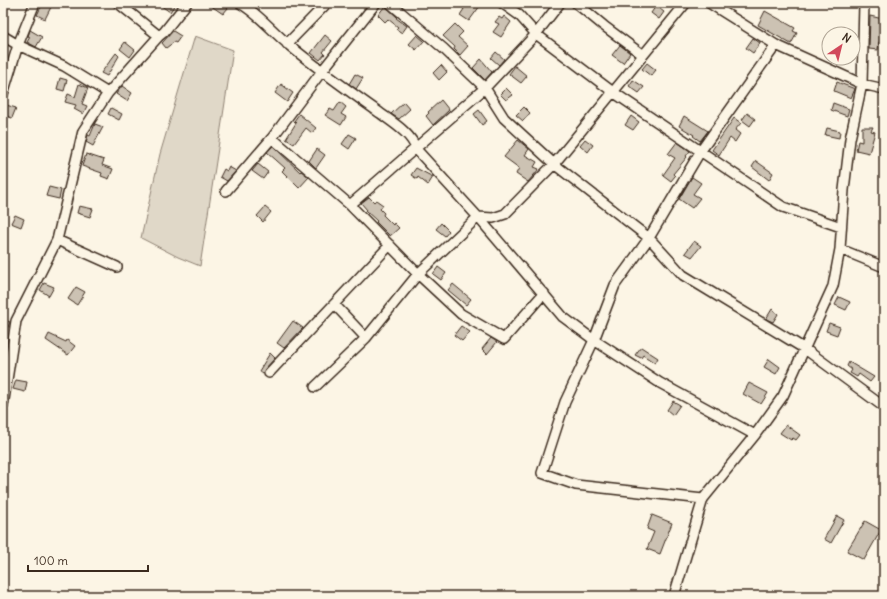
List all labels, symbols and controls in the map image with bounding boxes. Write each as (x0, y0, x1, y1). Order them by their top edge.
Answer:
north arrow (821, 26, 861, 66)
text: N (840, 30, 854, 46)
scale bar (28, 547, 148, 573)
text: 100 m (34, 553, 68, 568)

